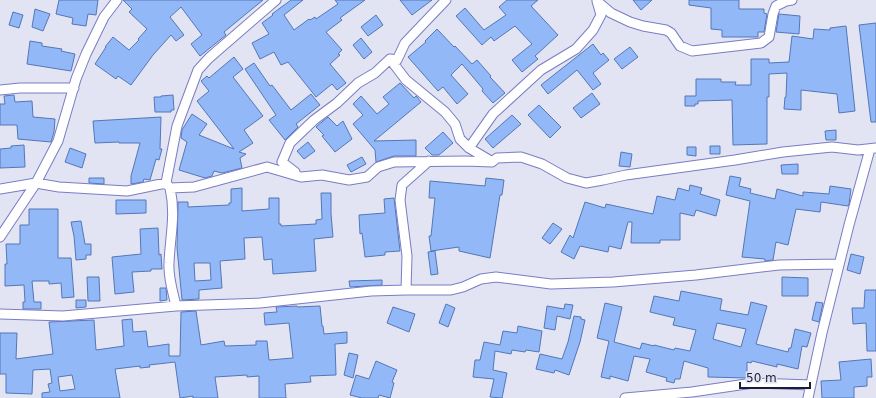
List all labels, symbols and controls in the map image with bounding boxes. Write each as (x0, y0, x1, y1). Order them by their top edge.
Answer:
scale bar (740, 364, 810, 390)
text: 50 m (746, 371, 777, 385)

